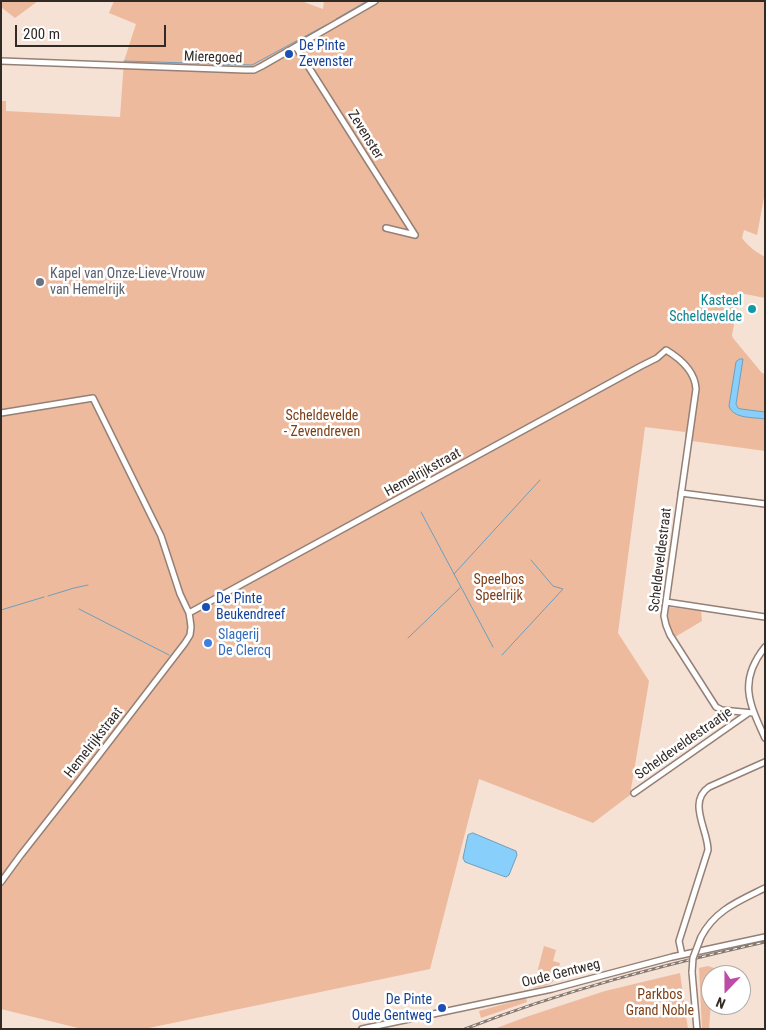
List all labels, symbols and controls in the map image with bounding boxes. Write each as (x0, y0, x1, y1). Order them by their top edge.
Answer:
scale bar (18, 15, 169, 47)
text: 200 m (23, 25, 60, 43)
place label: De Pinte Zevenster (299, 38, 353, 70)
marker: De Pinte Zevenster (283, 48, 295, 60)
street label: Mieregoed (183, 49, 243, 67)
street label: Zevenster (344, 108, 386, 162)
place label: Kapel van Onze-Lieve-Vrouw van Hemelrijk (50, 266, 205, 298)
marker: Kapel van Onze-Lieve-Vrouw van Hemelrijk (34, 276, 46, 288)
place label: Kasteel Scheldevelde (669, 293, 742, 326)
marker: Kasteel Scheldevelde (746, 303, 758, 315)
park label: Scheldevelde - Zevendreven (284, 408, 360, 441)
street label: Hemelrijkstraat (382, 445, 464, 501)
street label: Scheldeveldestraat (646, 507, 676, 613)
park label: Speelbos Speelrijk (474, 572, 524, 604)
place label: De Pinte Beukendreef (216, 591, 285, 624)
marker: De Pinte Beukendreef (200, 601, 212, 613)
place label: Slagerij De Clercq (218, 627, 271, 660)
marker: Slagerij De Clercq (202, 637, 214, 649)
street label: Scheldeveldestraatje (632, 704, 736, 784)
street label: Hemelrijkstraat (61, 705, 127, 781)
street label: Oude Gentweg (520, 956, 602, 992)
north arrow (701, 965, 751, 1015)
park label: Parkbos Grand Noble (626, 987, 694, 1020)
place label: De Pinte Oude Gentweg (352, 992, 432, 1024)
text: N (714, 994, 728, 1012)
marker: De Pinte Oude Gentweg (436, 1002, 448, 1014)

